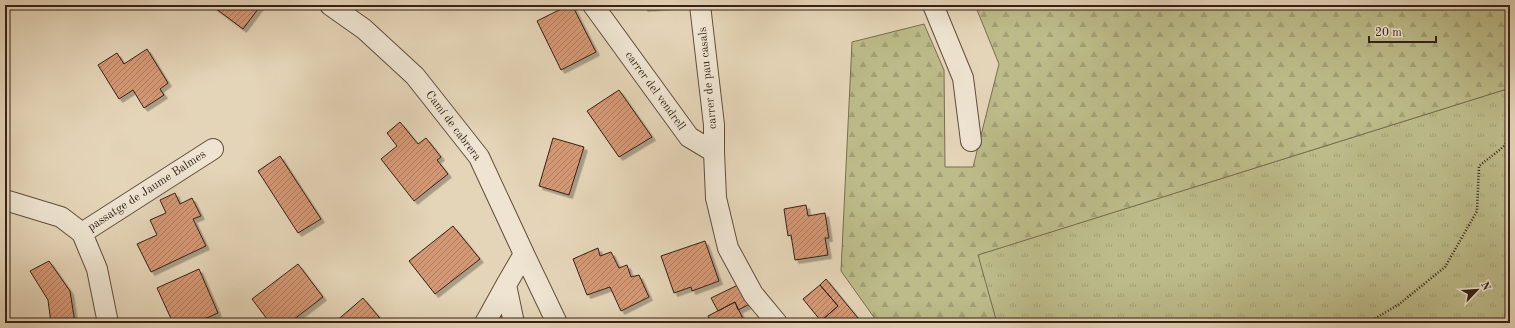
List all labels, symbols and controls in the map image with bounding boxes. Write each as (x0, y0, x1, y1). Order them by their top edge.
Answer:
scale bar (1369, 18, 1436, 44)
street label: carrer de pau casals (697, 26, 719, 130)
text: 20 m (1375, 27, 1402, 39)
street label: carrer del vendrell (622, 49, 688, 133)
street label: Camí de cabrera (423, 89, 483, 163)
street label: passatge de Jaume Balmes (86, 148, 208, 234)
north arrow (1457, 270, 1497, 310)
text: N (1478, 280, 1492, 293)

